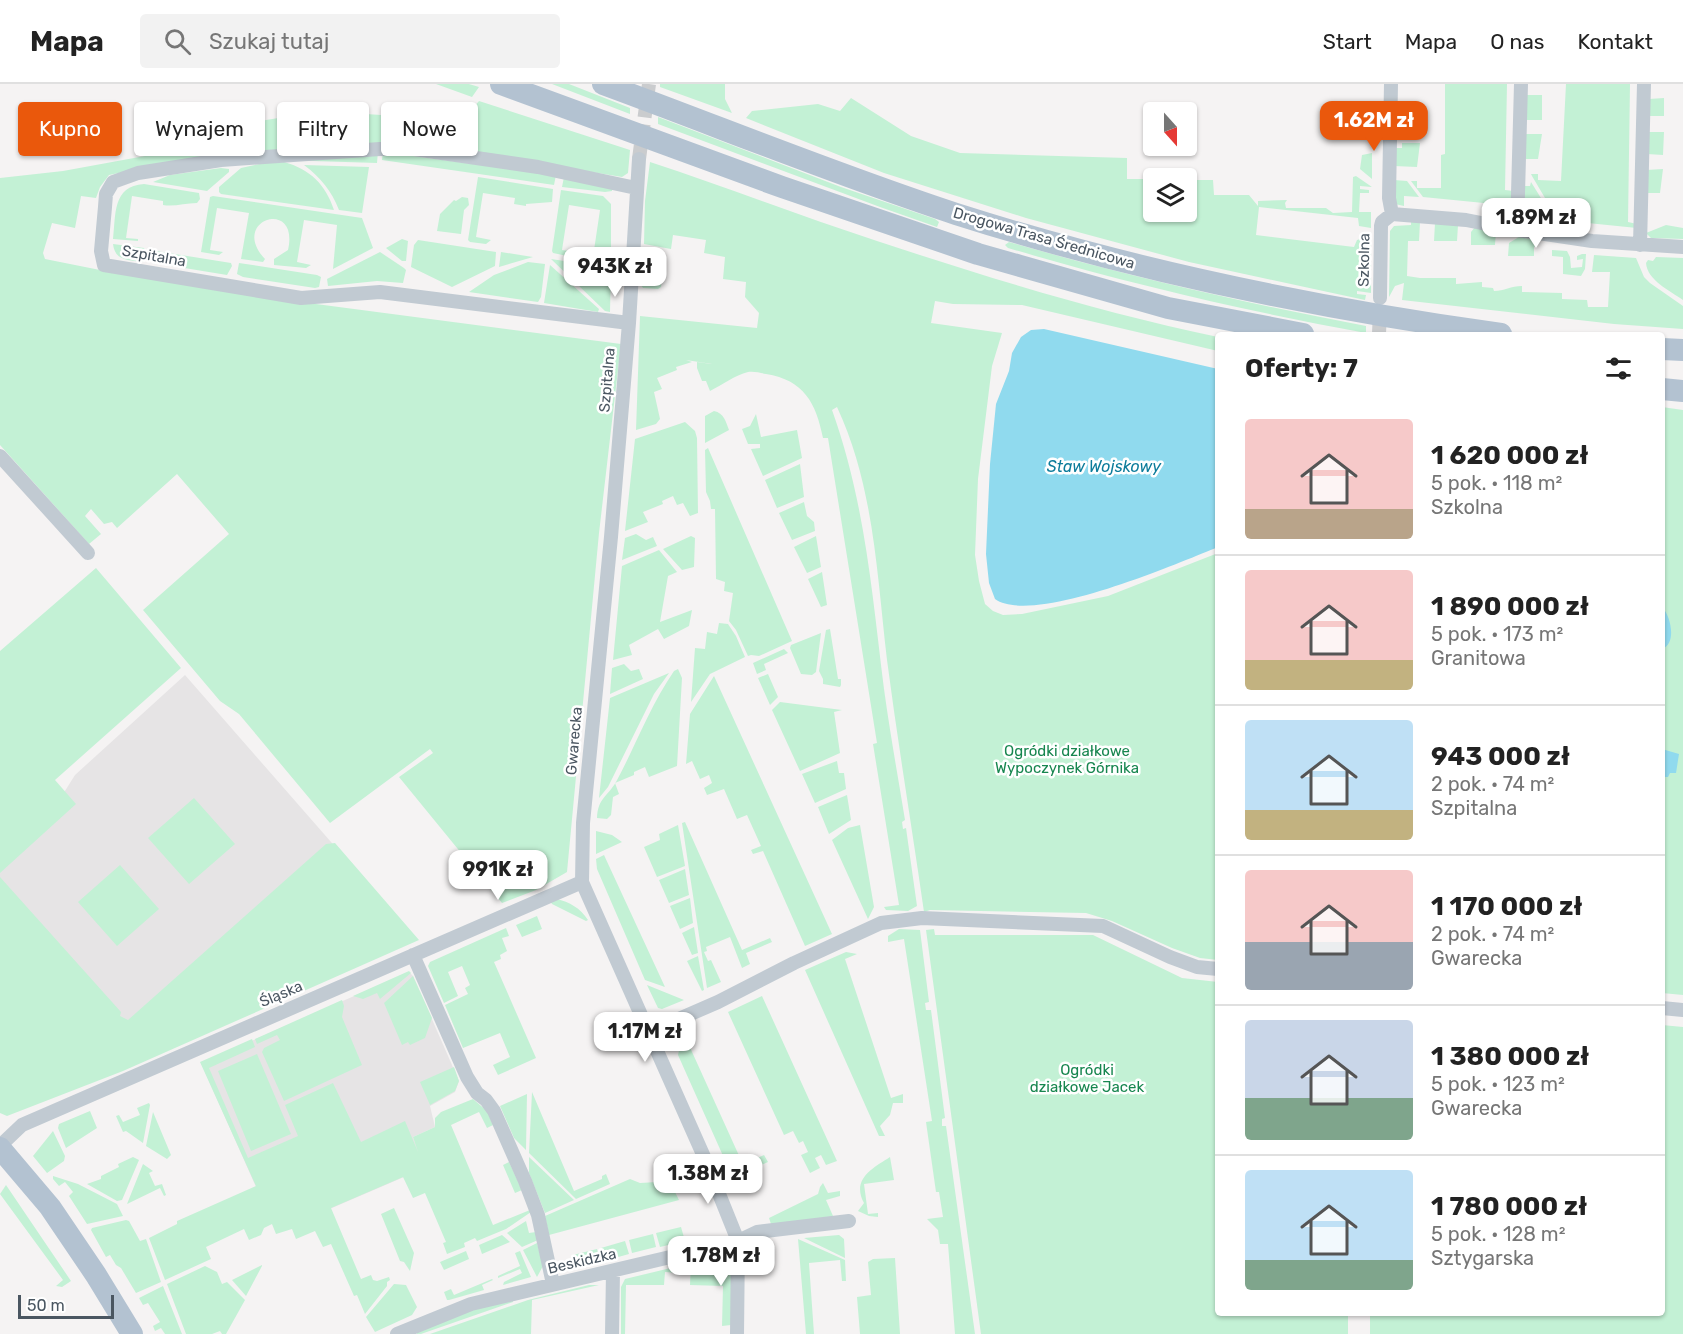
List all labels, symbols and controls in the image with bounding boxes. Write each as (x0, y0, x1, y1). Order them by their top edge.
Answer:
search box (140, 14, 560, 68)
text: Mapa (30, 25, 104, 58)
icon: search (161, 25, 194, 58)
text: Szukaj tutaj (209, 28, 329, 55)
text: Start (1323, 29, 1372, 54)
text: Mapa (1405, 29, 1457, 54)
text: O nas (1490, 29, 1545, 54)
text: Kontakt (1578, 29, 1653, 54)
pin: 1.62M zł (1312, 101, 1436, 152)
chip: Kupno (18, 102, 122, 156)
chip: Wynajem (134, 102, 265, 156)
chip: Filtry (277, 102, 369, 156)
chip: Nowe (381, 102, 478, 156)
north arrow (1143, 102, 1197, 156)
map controls (1143, 102, 1197, 222)
text: 1.62M zł (1334, 108, 1414, 132)
button: layers (1143, 168, 1197, 222)
pin: 1.89M zł (1474, 198, 1598, 249)
street label: Drogowa Trasa Średnicowa (951, 203, 1137, 273)
text: 1.89M zł (1496, 205, 1576, 229)
street label: Szkolna (1355, 233, 1373, 287)
street label: Szpitalna (121, 242, 187, 270)
pin: 943K zł (560, 247, 670, 298)
text: 943K zł (578, 254, 652, 278)
street label: Szpitalna (595, 347, 619, 413)
icon: filters (1602, 352, 1635, 385)
text: Oferty: 7 (1245, 353, 1358, 384)
text: 1 620 000 zł (1431, 440, 1588, 471)
icon: home (1293, 443, 1365, 515)
water label: Staw Wojskowy (1047, 457, 1162, 476)
text: 5 pok. · 118 m² (1431, 471, 1562, 495)
text: Szkolna (1431, 495, 1503, 519)
text: 1 890 000 zł (1431, 591, 1589, 622)
icon: home (1293, 594, 1365, 666)
text: 5 pok. · 173 m² (1431, 622, 1563, 646)
text: Granitowa (1431, 646, 1526, 670)
street label: Gwarecka (562, 706, 586, 776)
text: 943 000 zł (1431, 741, 1570, 772)
park label: Ogródki działkowe Wypoczynek Górnika (995, 742, 1139, 777)
icon: home (1293, 744, 1365, 816)
text: 2 pok. · 74 m² (1431, 772, 1554, 796)
text: Szpitalna (1431, 796, 1517, 820)
pin: 991K zł (443, 850, 553, 901)
text: 991K zł (463, 857, 533, 881)
text: 1 170 000 zł (1431, 891, 1582, 922)
icon: home (1293, 894, 1365, 966)
text: 2 pok. · 74 m² (1431, 922, 1554, 946)
text: Gwarecka (1431, 946, 1522, 970)
street label: Śląska (257, 977, 305, 1011)
pin: 1.17M zł (583, 1012, 707, 1063)
text: 1.17M zł (608, 1019, 682, 1043)
text: 1 380 000 zł (1431, 1041, 1589, 1072)
icon: home (1293, 1044, 1365, 1116)
park label: Ogródki działkowe Jacek (1030, 1061, 1144, 1096)
text: 5 pok. · 123 m² (1431, 1072, 1565, 1096)
text: Gwarecka (1431, 1096, 1522, 1120)
pin: 1.38M zł (646, 1154, 770, 1205)
text: 1.38M zł (667, 1161, 749, 1185)
text: 1 780 000 zł (1431, 1191, 1587, 1222)
icon: home (1293, 1194, 1365, 1266)
text: 5 pok. · 128 m² (1431, 1222, 1565, 1246)
pin: 1.78M zł (659, 1236, 783, 1287)
text: 1.78M zł (682, 1243, 760, 1267)
street label: Beskidzka (546, 1244, 618, 1278)
text: Sztygarska (1431, 1246, 1534, 1270)
scale bar (18, 1292, 114, 1320)
text: 50 m (27, 1296, 65, 1315)

